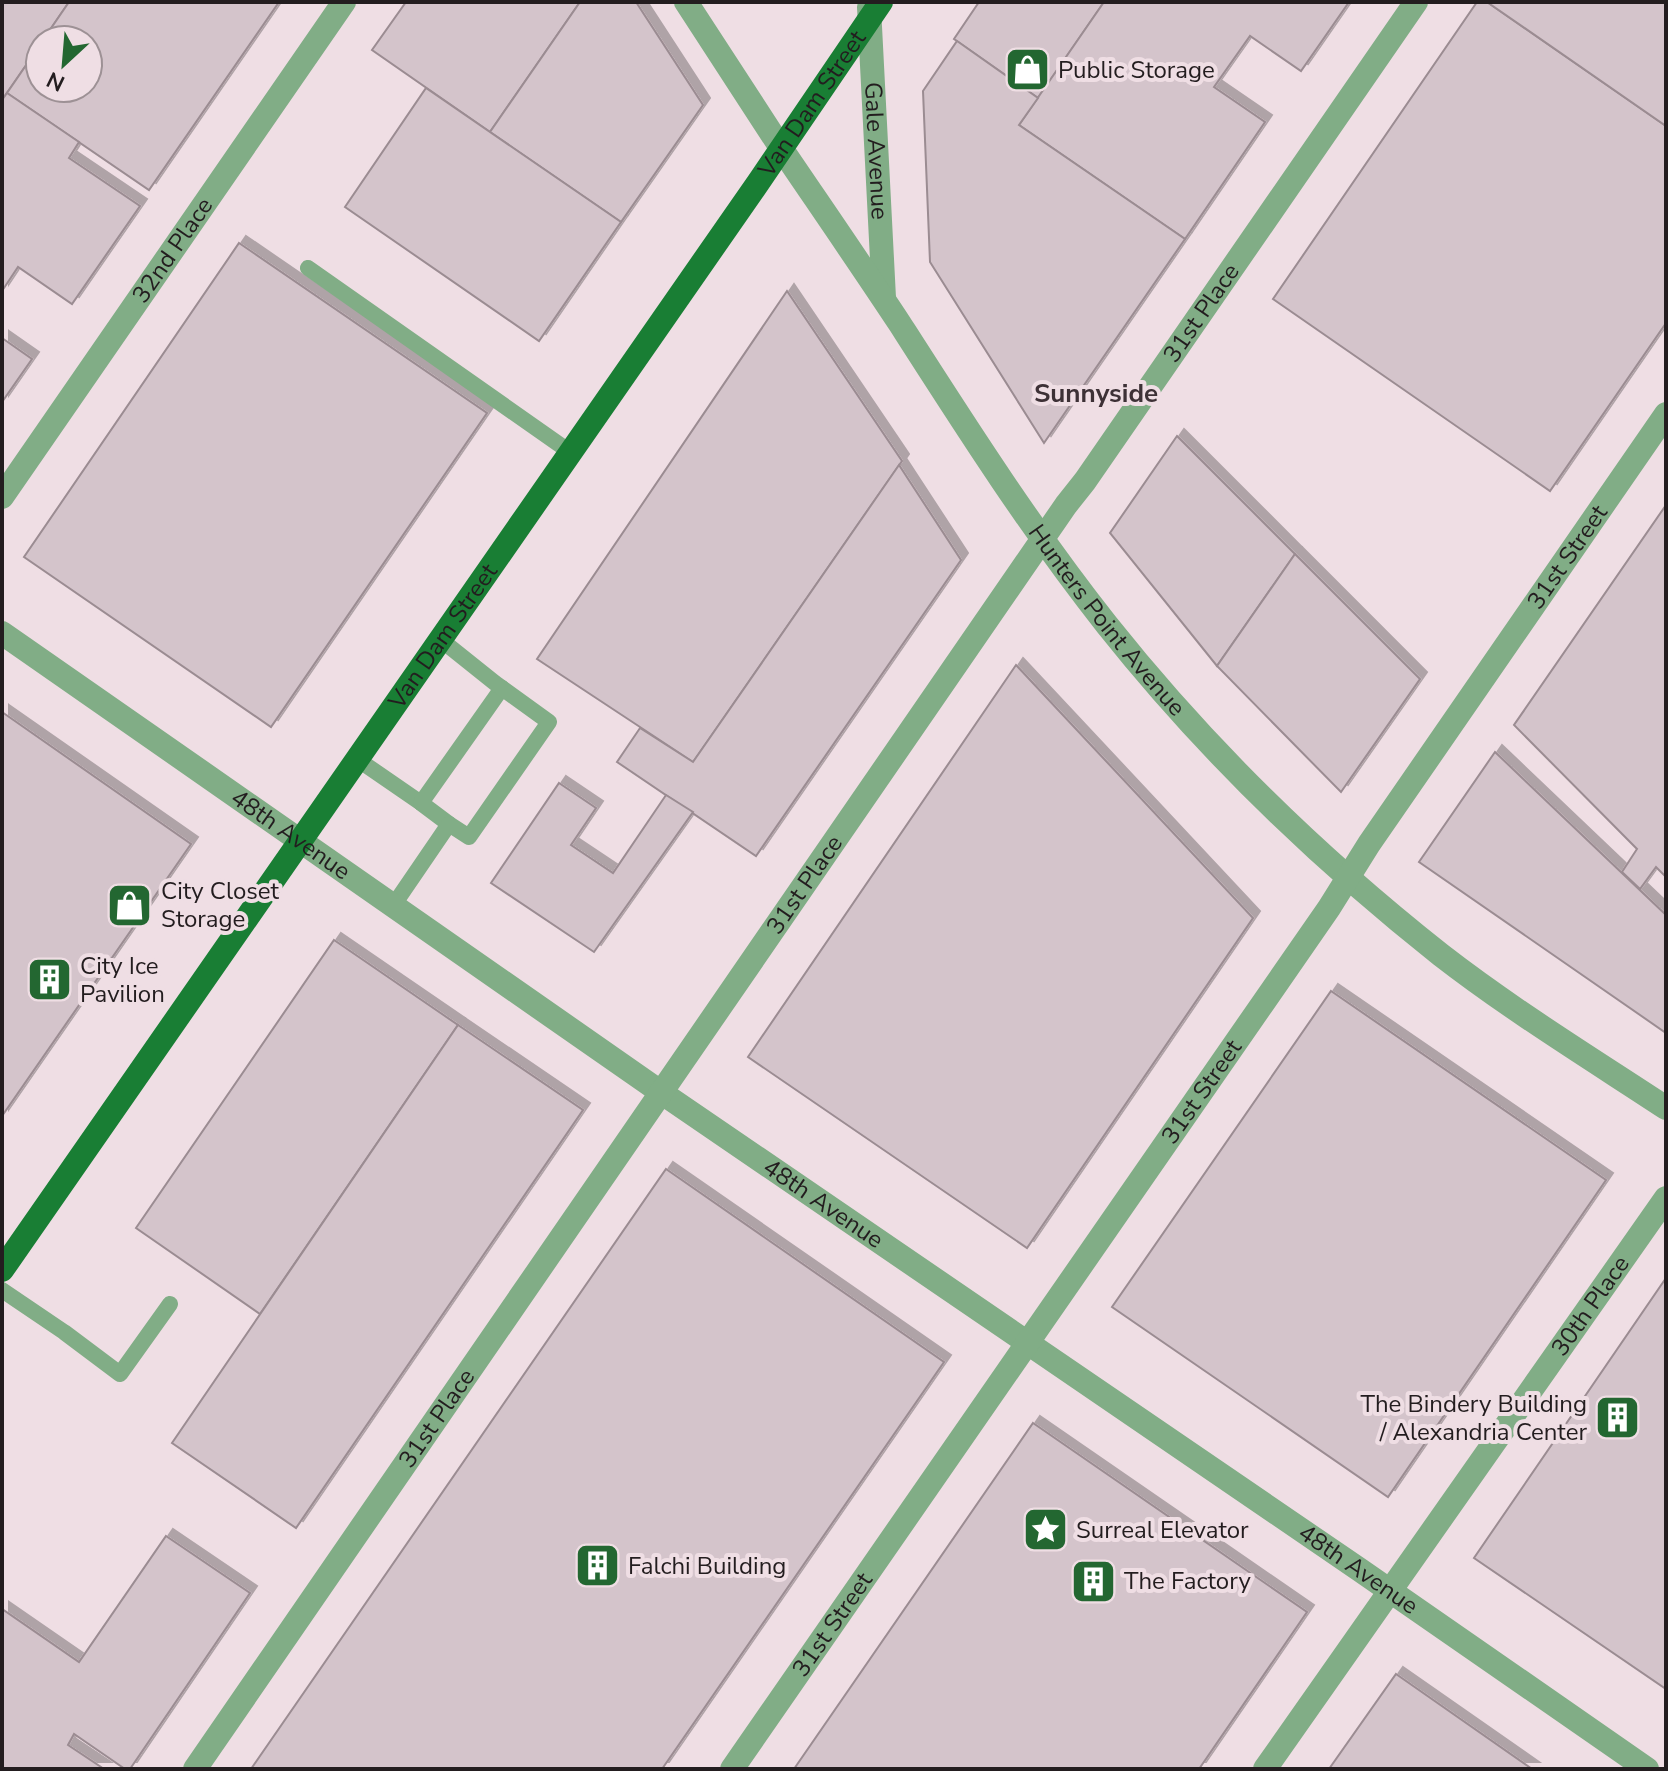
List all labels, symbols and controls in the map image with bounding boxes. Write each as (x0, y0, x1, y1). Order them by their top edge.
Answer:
north arrow (24, 24, 104, 104)
street label: Van Dam Street (750, 24, 873, 184)
shop icon: Public Storage (1003, 46, 1051, 94)
place label: Public Storage (1058, 54, 1215, 86)
text: N (42, 64, 70, 98)
street label: Gale Avenue (857, 81, 896, 220)
street label: 32nd Place (125, 191, 220, 309)
street label: 31st Place (1156, 257, 1247, 369)
district label: Sunnyside (1034, 376, 1158, 411)
street label: 31st Street (1520, 498, 1615, 616)
street label: Hunters Point Avenue (1021, 518, 1193, 723)
street label: Van Dam Street (380, 557, 505, 716)
street label: 48th Avenue (225, 781, 357, 887)
street label: 31st Place (759, 829, 850, 940)
place label: City Closet Storage (161, 875, 280, 935)
shop icon: City Closet Storage (106, 881, 154, 929)
place label: City Ice Pavilion (80, 950, 165, 1010)
building icon: City Ice Pavilion (25, 956, 73, 1004)
street label: 31st Street (1154, 1033, 1249, 1150)
street label: 48th Avenue (757, 1151, 890, 1256)
street label: 30th Place (1544, 1249, 1637, 1362)
street label: 31st Place (391, 1362, 482, 1474)
place label: The Bindery Building / Alexandria Center (1360, 1388, 1587, 1448)
building icon: The Bindery Building / Alexandria Center (1594, 1394, 1642, 1442)
place icon: Surreal Elevator (1021, 1506, 1069, 1554)
place label: Surreal Elevator (1076, 1514, 1249, 1546)
street label: 48th Avenue (1292, 1517, 1425, 1622)
building icon: Falchi Building (573, 1542, 621, 1590)
place label: Falchi Building (628, 1550, 786, 1582)
building icon: The Factory (1069, 1557, 1117, 1605)
street label: 31st Street (785, 1565, 880, 1683)
place label: The Factory (1124, 1565, 1251, 1597)

